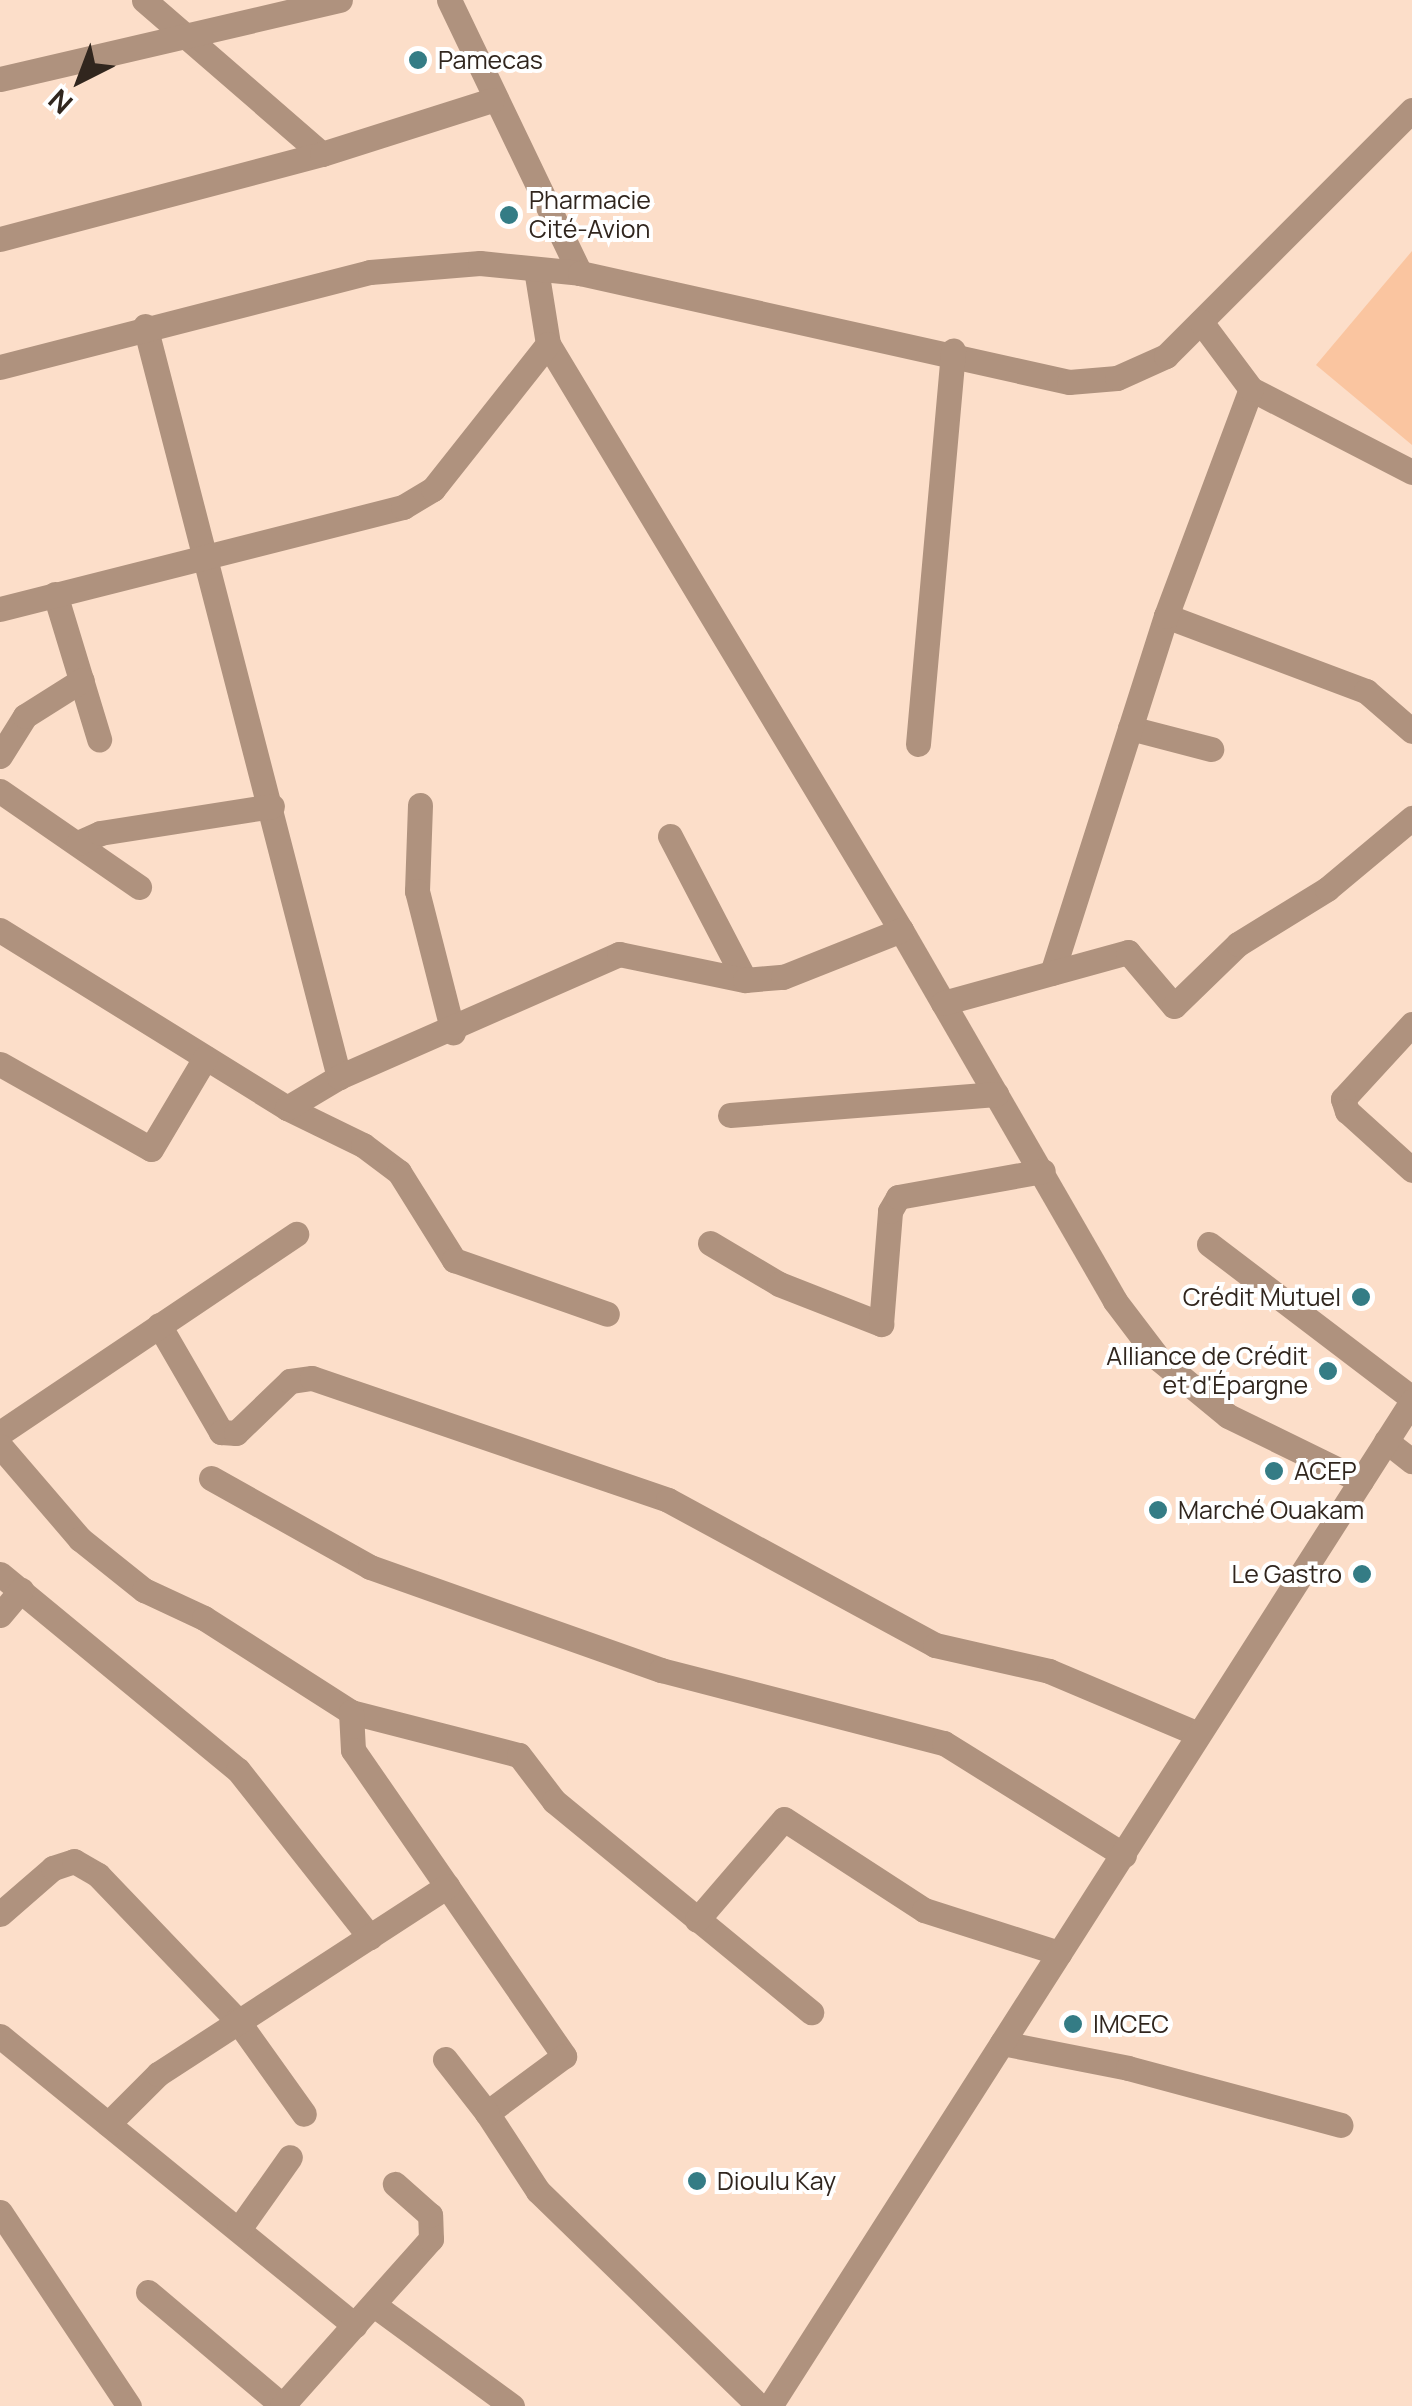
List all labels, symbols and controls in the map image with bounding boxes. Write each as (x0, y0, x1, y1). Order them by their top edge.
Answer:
north arrow (30, 30, 130, 130)
place label: Pamecas (438, 45, 543, 75)
marker: Pamecas (407, 49, 429, 71)
text: N (40, 81, 80, 123)
place label: Pharmacie Cité-Avion (529, 186, 651, 245)
marker: Pharmacie Cité-Avion (498, 204, 520, 226)
place label: Crédit Mutuel (1183, 1282, 1341, 1312)
marker: Crédit Mutuel (1350, 1286, 1372, 1308)
place label: Alliance de Crédit et d'Épargne (1106, 1342, 1308, 1401)
marker: Alliance de Crédit et d'Épargne (1317, 1360, 1339, 1382)
place label: ACEP (1294, 1456, 1357, 1486)
marker: ACEP (1263, 1460, 1285, 1482)
place label: Marché Ouakam (1178, 1495, 1364, 1525)
marker: Marché Ouakam (1147, 1499, 1169, 1521)
place label: Le Gastro (1231, 1559, 1342, 1589)
marker: Le Gastro (1351, 1563, 1373, 1585)
place label: IMCEC (1093, 2009, 1169, 2039)
marker: IMCEC (1062, 2013, 1084, 2035)
place label: Dioulu Kay (717, 2166, 836, 2196)
marker: Dioulu Kay (686, 2170, 708, 2192)

